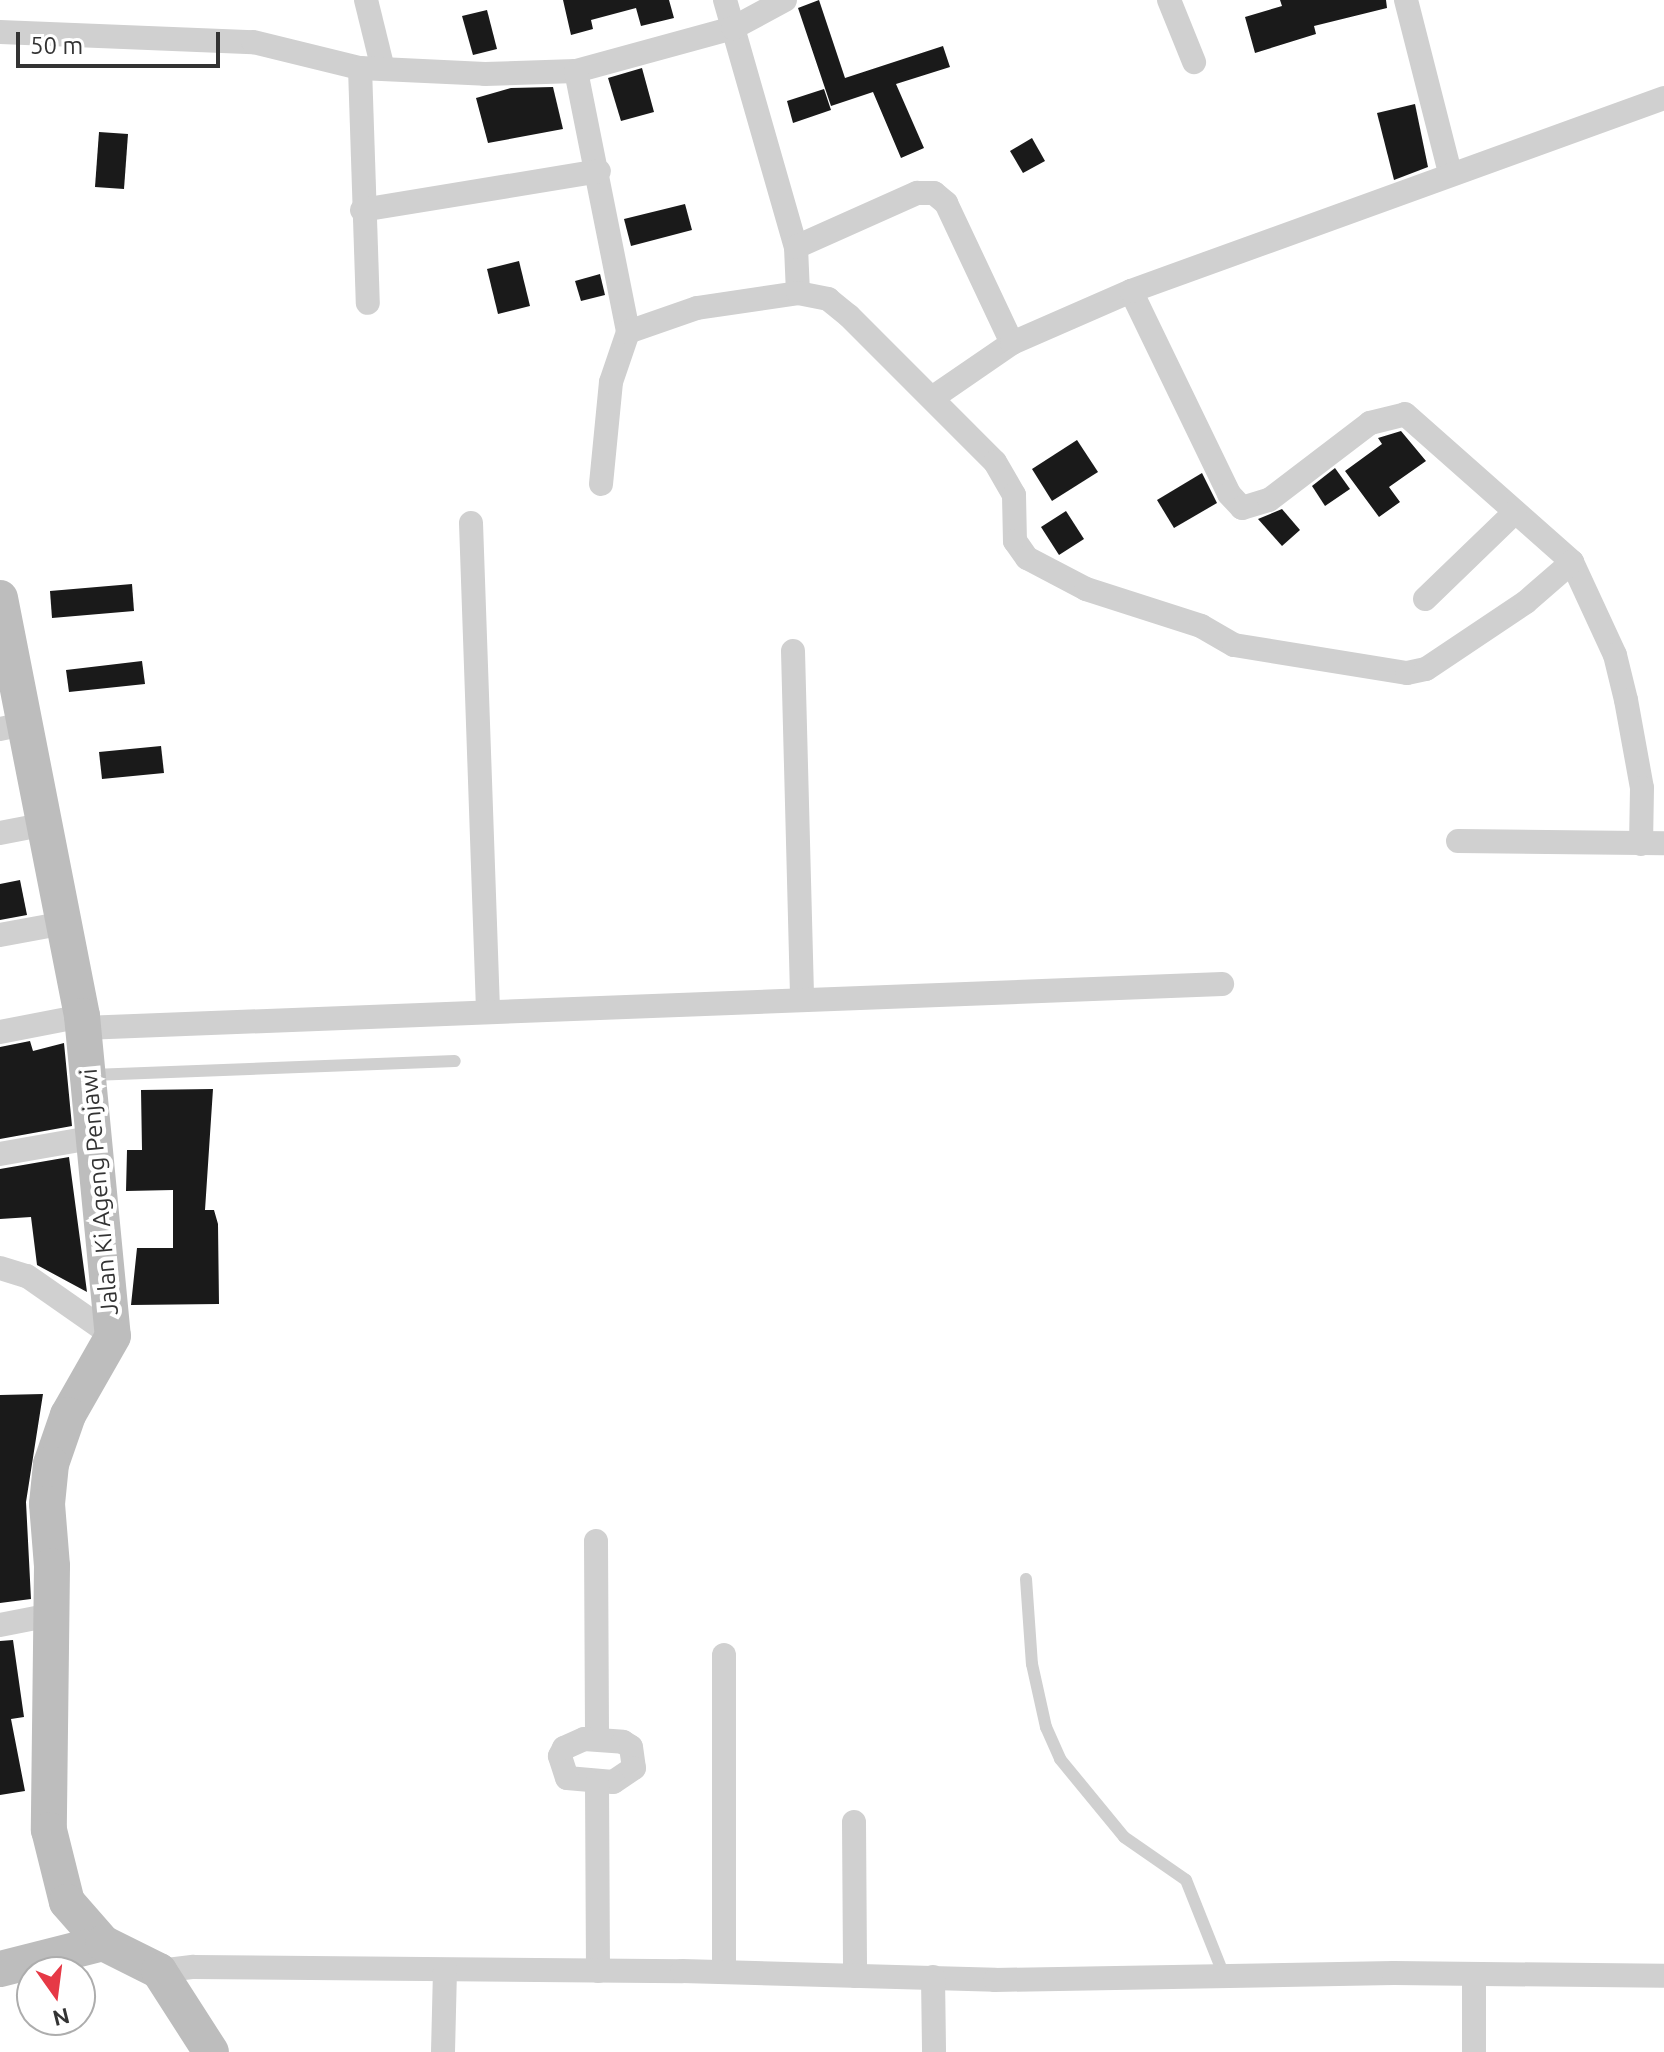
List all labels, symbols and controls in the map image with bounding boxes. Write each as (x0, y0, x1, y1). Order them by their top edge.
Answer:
scale bar (20, 16, 224, 66)
text: 50 m (30, 32, 83, 59)
street label: Jalan Ki Ageng Penjawi (74, 1067, 124, 1317)
north arrow (16, 1956, 96, 2036)
text: N (50, 2004, 72, 2032)

